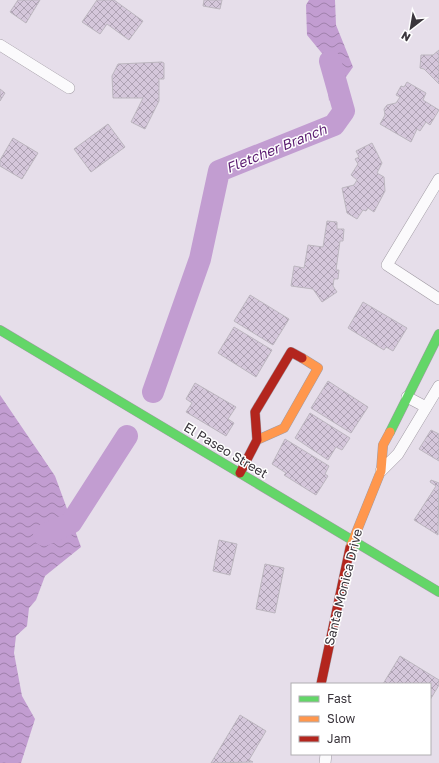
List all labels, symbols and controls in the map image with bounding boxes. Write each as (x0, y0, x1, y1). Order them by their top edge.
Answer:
north arrow (391, 8, 431, 48)
text: N (399, 29, 413, 45)
water label: Fletcher Branch (223, 120, 330, 176)
street label: El Paseo Street (181, 419, 271, 481)
street label: Santa Monica Drive (321, 527, 365, 647)
legend (291, 683, 431, 755)
text: Fast (327, 691, 352, 706)
text: Slow (327, 711, 355, 726)
text: Jam (327, 731, 351, 746)

